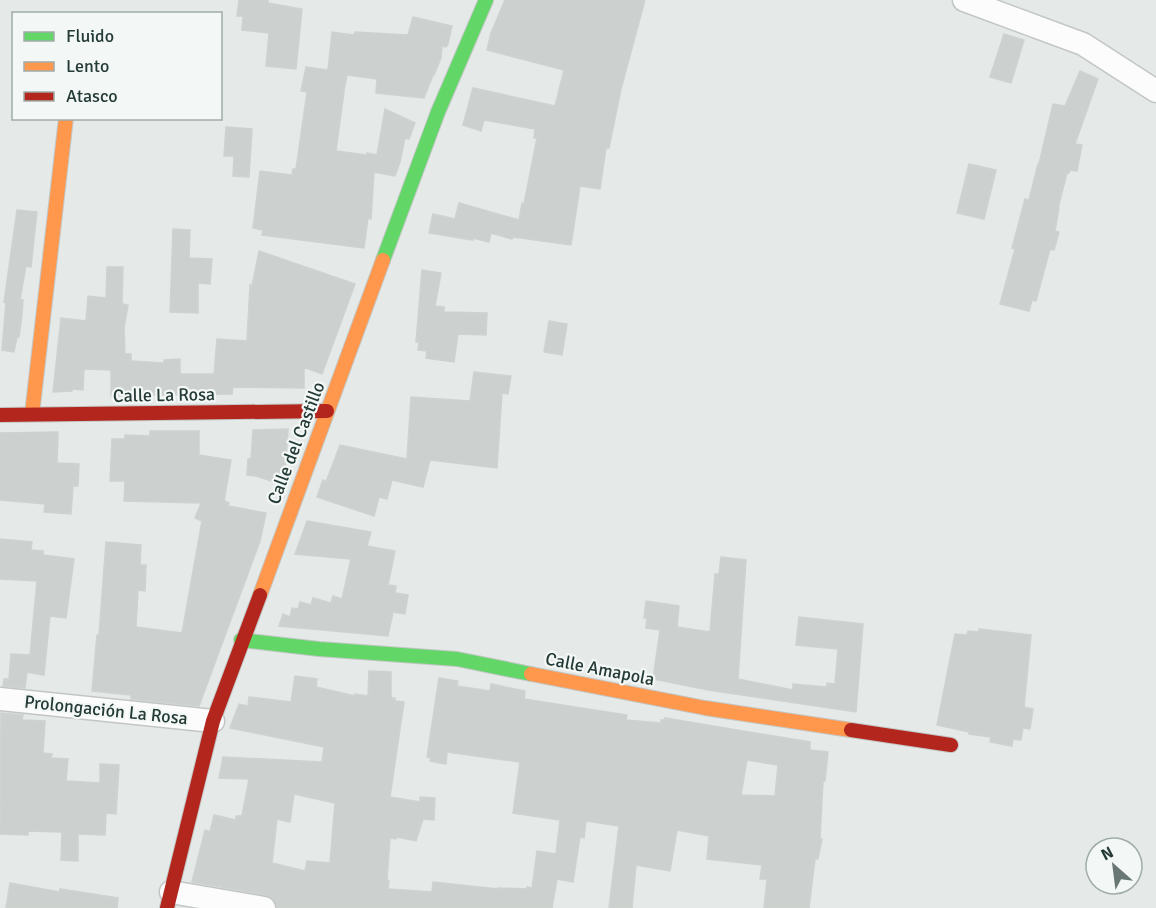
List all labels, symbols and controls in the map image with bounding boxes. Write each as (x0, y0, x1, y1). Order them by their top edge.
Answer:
legend (12, 12, 222, 120)
text: Fluido (66, 25, 114, 47)
text: Lento (66, 55, 109, 77)
text: Atasco (66, 85, 118, 107)
street label: Calle del Castillo (263, 379, 329, 507)
street label: Calle La Rosa (113, 383, 215, 407)
street label: Calle Amapola (543, 648, 657, 690)
street label: Prolongación La Rosa (23, 690, 189, 730)
north arrow (1084, 836, 1144, 896)
text: N (1098, 842, 1117, 865)

